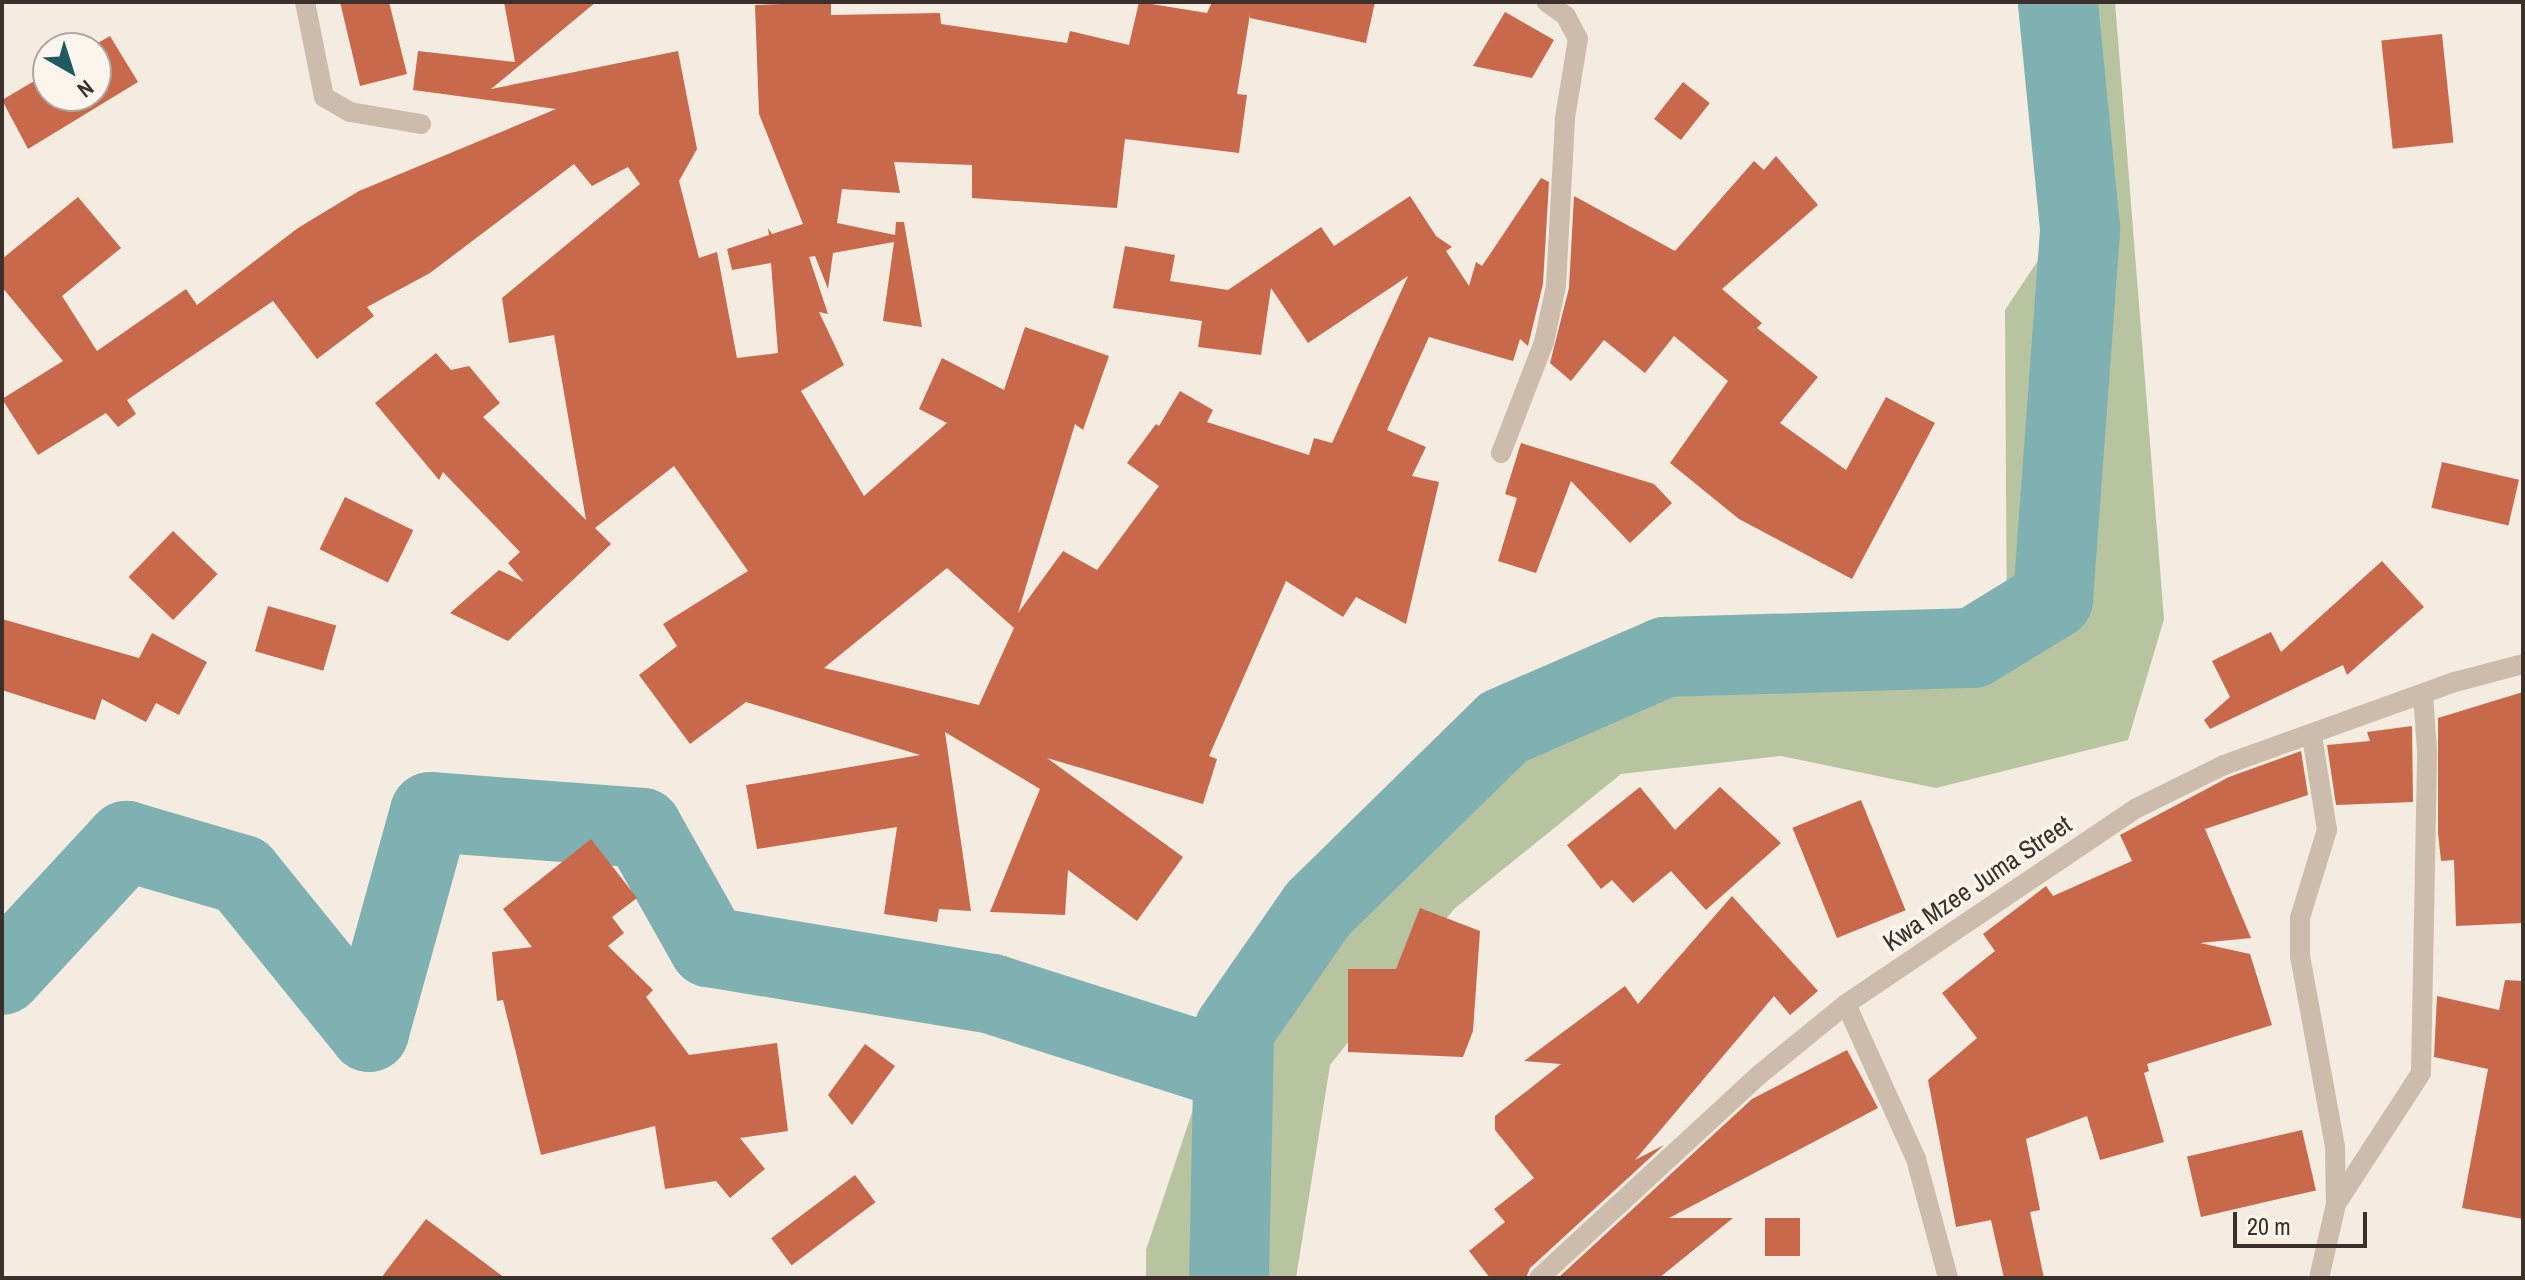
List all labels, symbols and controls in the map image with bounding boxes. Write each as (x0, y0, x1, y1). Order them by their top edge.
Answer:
north arrow (32, 32, 112, 112)
text: N (71, 73, 100, 105)
street label: Kwa Mzee Juma Street (1877, 808, 2077, 958)
scale bar (2237, 1196, 2371, 1246)
text: 20 m (2247, 1210, 2291, 1242)

